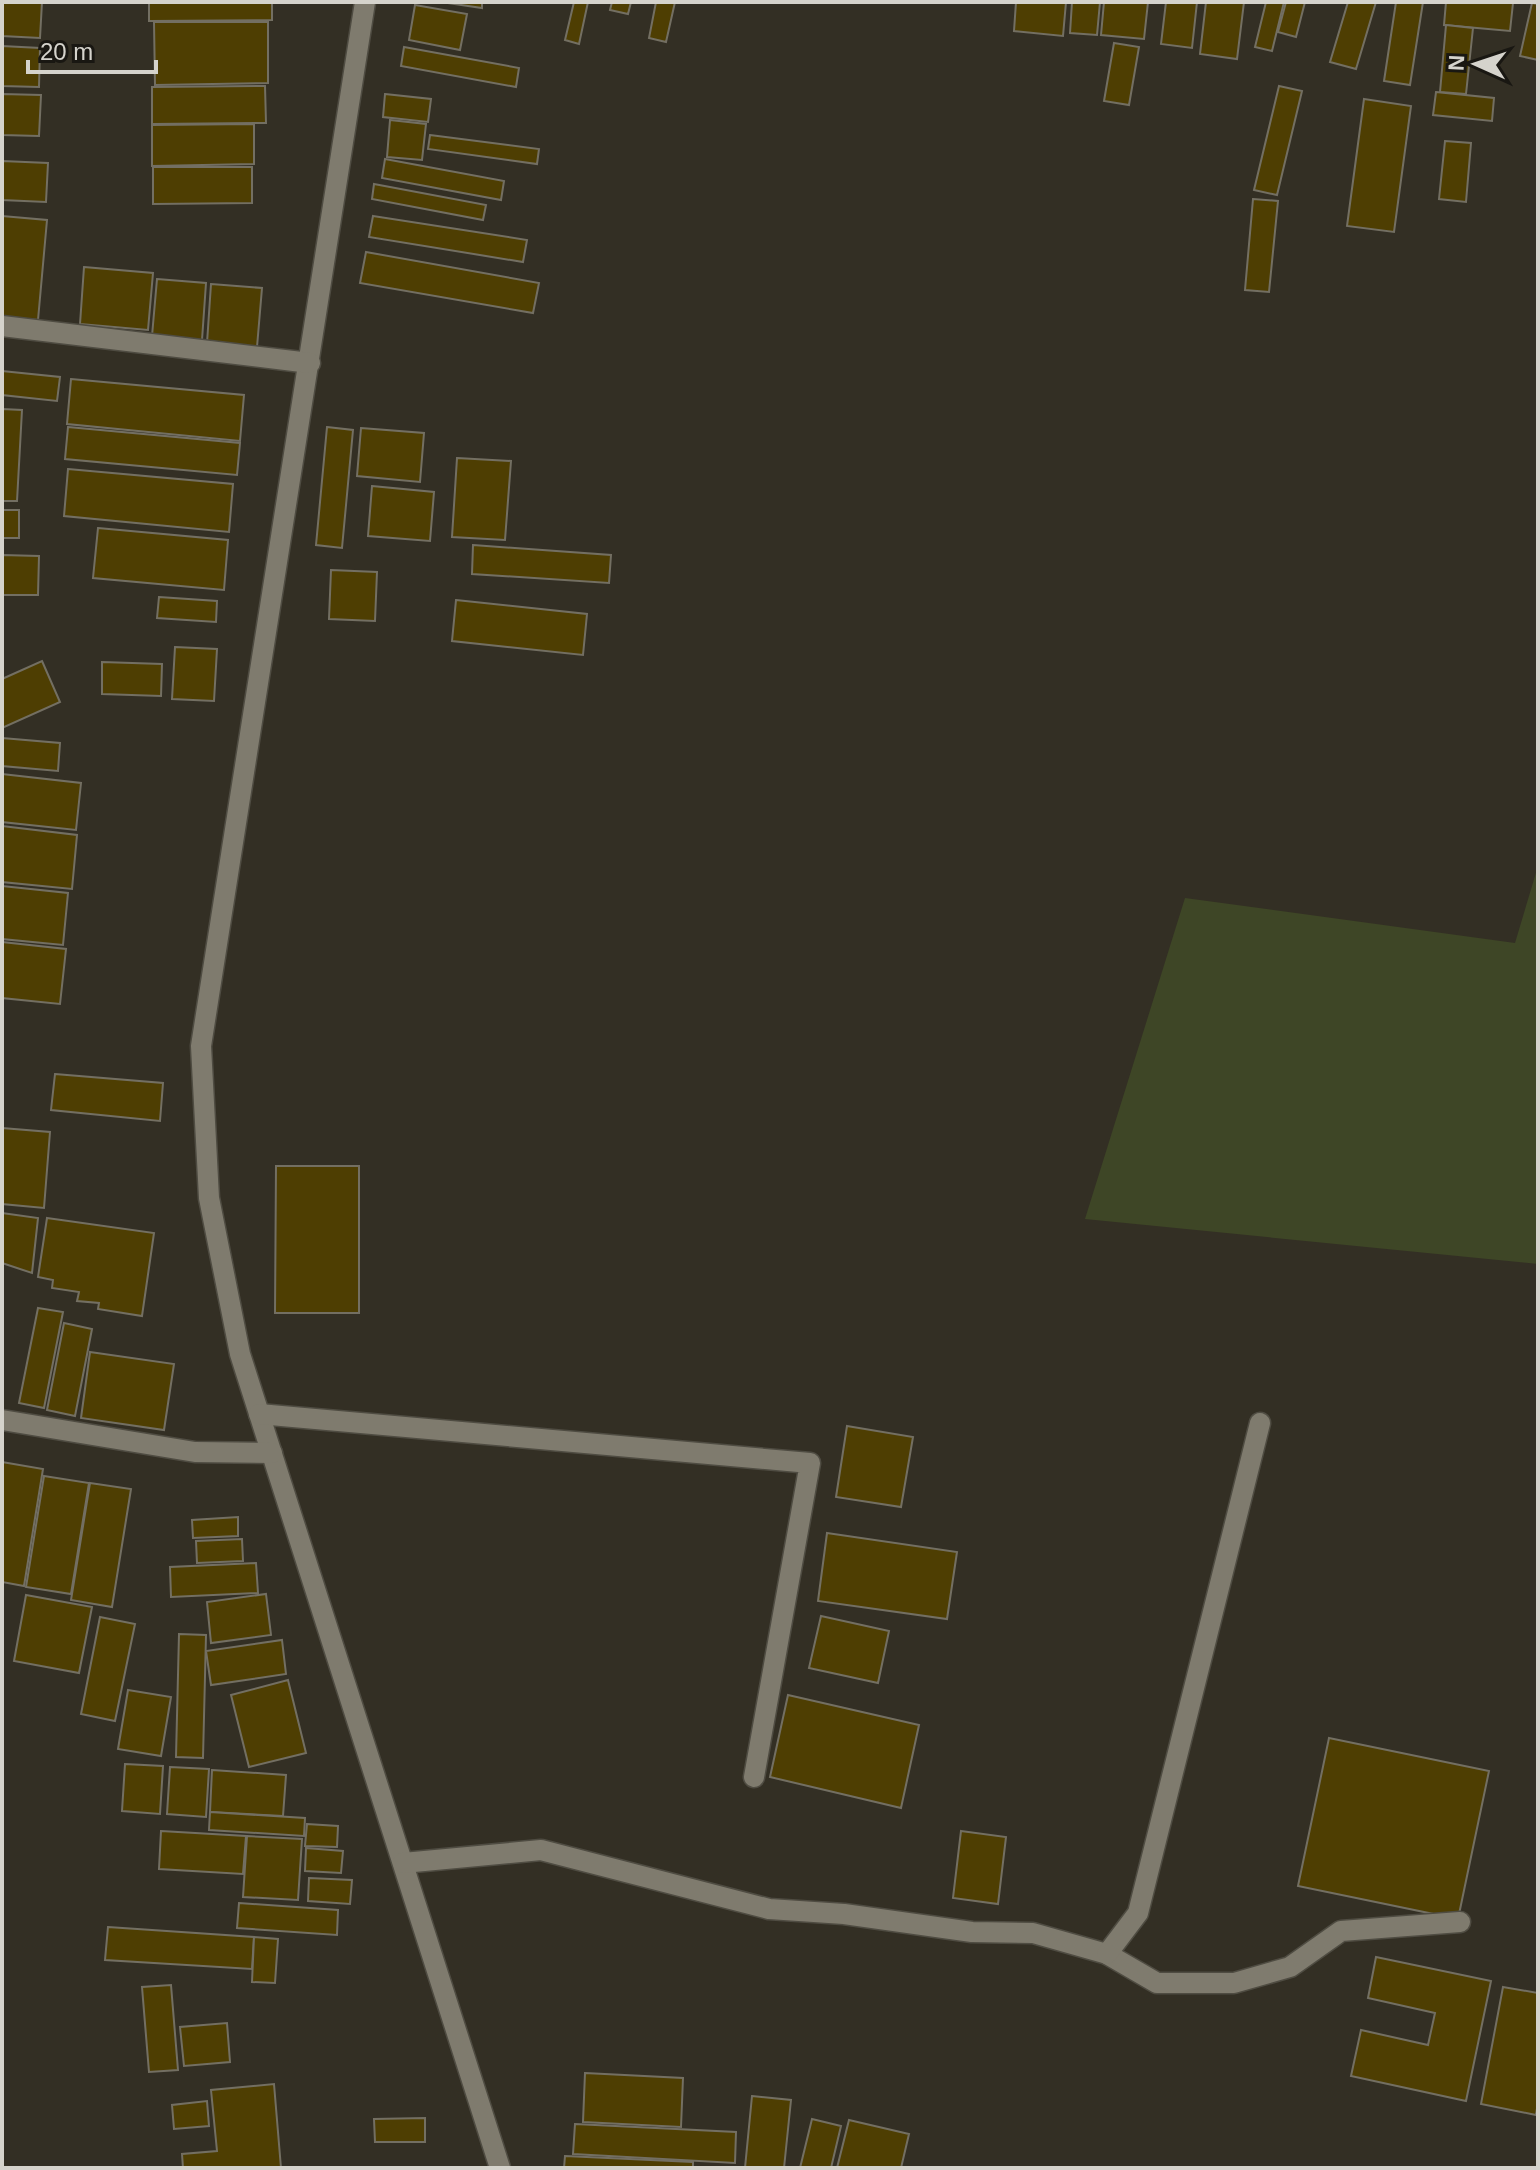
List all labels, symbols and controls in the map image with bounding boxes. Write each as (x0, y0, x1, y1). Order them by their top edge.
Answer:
scale bar (28, 24, 156, 74)
north arrow (1436, 24, 1516, 104)
text: 20 m (40, 38, 93, 65)
text: N (1444, 54, 1469, 72)

